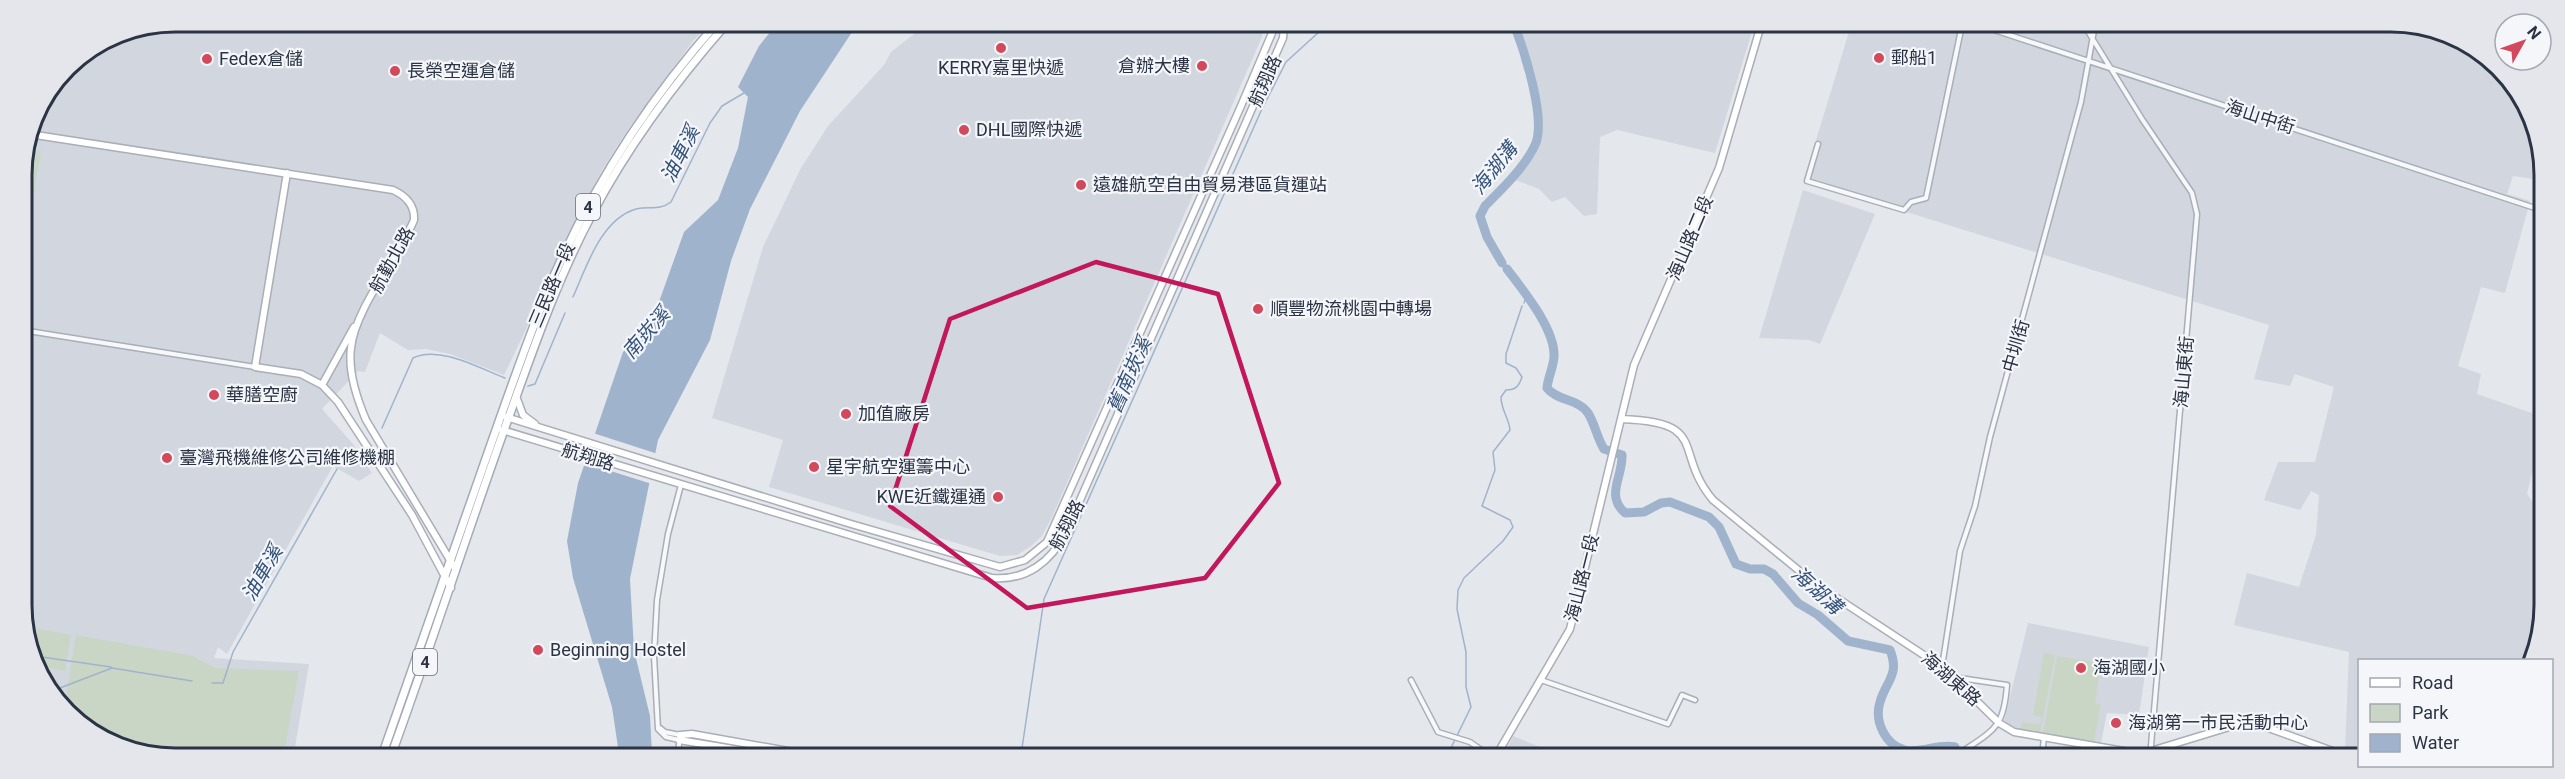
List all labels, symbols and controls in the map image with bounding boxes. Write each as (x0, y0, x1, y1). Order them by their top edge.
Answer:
north arrow (2493, 12, 2553, 72)
text: N (2523, 22, 2545, 43)
marker: KERRY嘉里快遞 (994, 41, 1008, 55)
place label: 郵船1 (1891, 47, 1937, 68)
place label: Fedex倉儲 (219, 48, 303, 69)
marker: 郵船1 (1872, 51, 1886, 65)
marker: Fedex倉儲 (200, 52, 214, 66)
street label: 航翔路 (1244, 52, 1285, 110)
place label: 倉辦大樓 (1118, 55, 1190, 76)
place label: KERRY嘉里快遞 (938, 57, 1064, 78)
marker: 倉辦大樓 (1195, 59, 1209, 73)
place label: 長榮空運倉儲 (407, 60, 515, 81)
marker: 長榮空運倉儲 (388, 64, 402, 78)
street label: 海山中街 (2223, 95, 2298, 138)
water label: 油車溪 (656, 119, 706, 186)
place label: DHL國際快遞 (976, 119, 1082, 140)
marker: DHL國際快遞 (957, 123, 971, 137)
water label: 海湖溝 (1466, 135, 1524, 199)
place label: 遠雄航空自由貿易港區貨運站 (1093, 174, 1327, 195)
marker: 遠雄航空自由貿易港區貨運站 (1074, 178, 1088, 192)
street label: 海山路二段 (1662, 192, 1717, 283)
road number: 4 (576, 194, 600, 220)
street label: 航勤北路 (365, 223, 418, 296)
street label: 三民路一段 (524, 239, 579, 330)
place label: 順豐物流桃園中轉場 (1270, 298, 1432, 319)
water label: 南崁溪 (617, 300, 677, 364)
marker: 順豐物流桃園中轉場 (1251, 302, 1265, 316)
street label: 中圳街 (1998, 317, 2033, 375)
water label: 舊南崁溪 (1102, 331, 1157, 416)
street label: 海山東街 (2170, 335, 2197, 409)
place label: 華膳空廚 (226, 384, 298, 405)
marker: 華膳空廚 (207, 388, 221, 402)
place label: 加值廠房 (858, 403, 930, 424)
marker: 加值廠房 (839, 407, 853, 421)
street label: 航翔路 (559, 439, 617, 474)
place label: 臺灣飛機維修公司維修機棚 (179, 447, 395, 468)
marker: 臺灣飛機維修公司維修機棚 (160, 451, 174, 465)
place label: 星宇航空運籌中心 (826, 456, 970, 477)
marker: 星宇航空運籌中心 (807, 460, 821, 474)
place label: KWE近鐵運通 (877, 486, 986, 507)
marker: KWE近鐵運通 (991, 490, 1005, 504)
street label: 航翔路 (1045, 496, 1088, 554)
street label: 海山路一段 (1560, 532, 1603, 624)
water label: 油車溪 (237, 538, 289, 605)
water label: 海湖溝 (1787, 561, 1850, 621)
place label: Beginning Hostel (550, 639, 686, 660)
marker: Beginning Hostel (531, 643, 545, 657)
street label: 海湖東路 (1917, 647, 1985, 710)
road number: 4 (413, 649, 437, 675)
place label: 海湖國小 (2093, 657, 2165, 678)
legend (2358, 659, 2553, 767)
marker: 海湖國小 (2074, 661, 2088, 675)
text: Road (2412, 672, 2453, 693)
text: Park (2412, 702, 2449, 723)
place label: 海湖第一市民活動中心 (2128, 712, 2308, 733)
marker: 海湖第一市民活動中心 (2109, 716, 2123, 730)
text: Water (2412, 732, 2459, 753)

